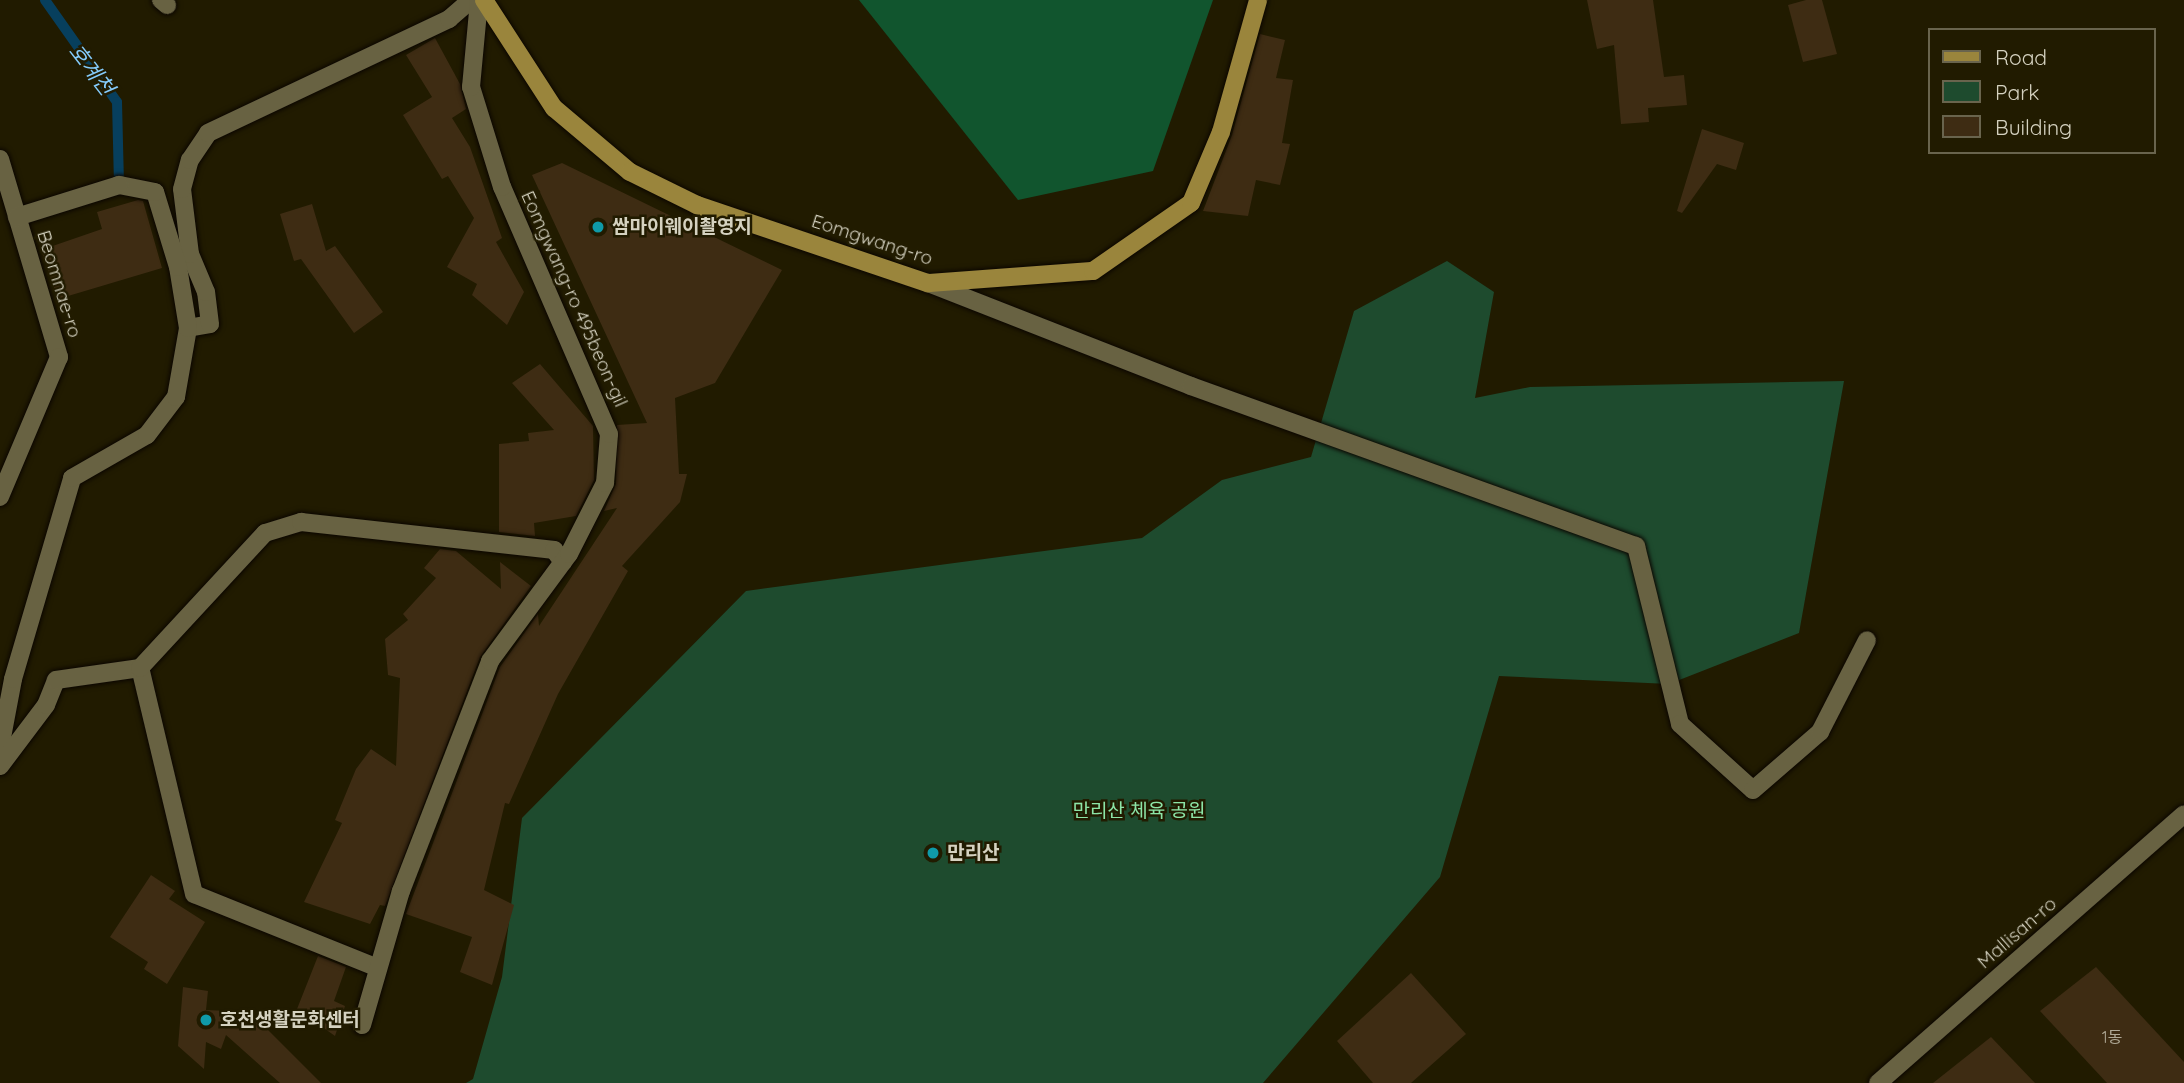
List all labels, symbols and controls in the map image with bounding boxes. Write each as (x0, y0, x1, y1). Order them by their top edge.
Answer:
legend (1928, 28, 2156, 154)
water label: 호계천 (64, 38, 120, 100)
text: Road (1995, 44, 2047, 70)
text: Park (1995, 79, 2039, 105)
text: Building (1995, 114, 2072, 140)
street label: Eomgwang-ro 495beon-gil (516, 187, 632, 411)
street label: Eomgwang-ro (809, 210, 935, 270)
place label: 쌈마이웨이촬영지 (612, 216, 752, 238)
marker: 쌈마이웨이촬영지 (590, 219, 606, 235)
street label: Beomnae-ro (32, 228, 86, 340)
park label: 만리산 체육 공원 (1073, 800, 1205, 822)
place label: 만리산 (947, 842, 999, 864)
marker: 만리산 (925, 845, 941, 861)
street label: Mallisan-ro (1973, 892, 2061, 974)
place label: 호천생활문화센터 (220, 1009, 360, 1031)
marker: 호천생활문화센터 (198, 1012, 214, 1028)
house number: 1동 (2102, 1027, 2122, 1047)

